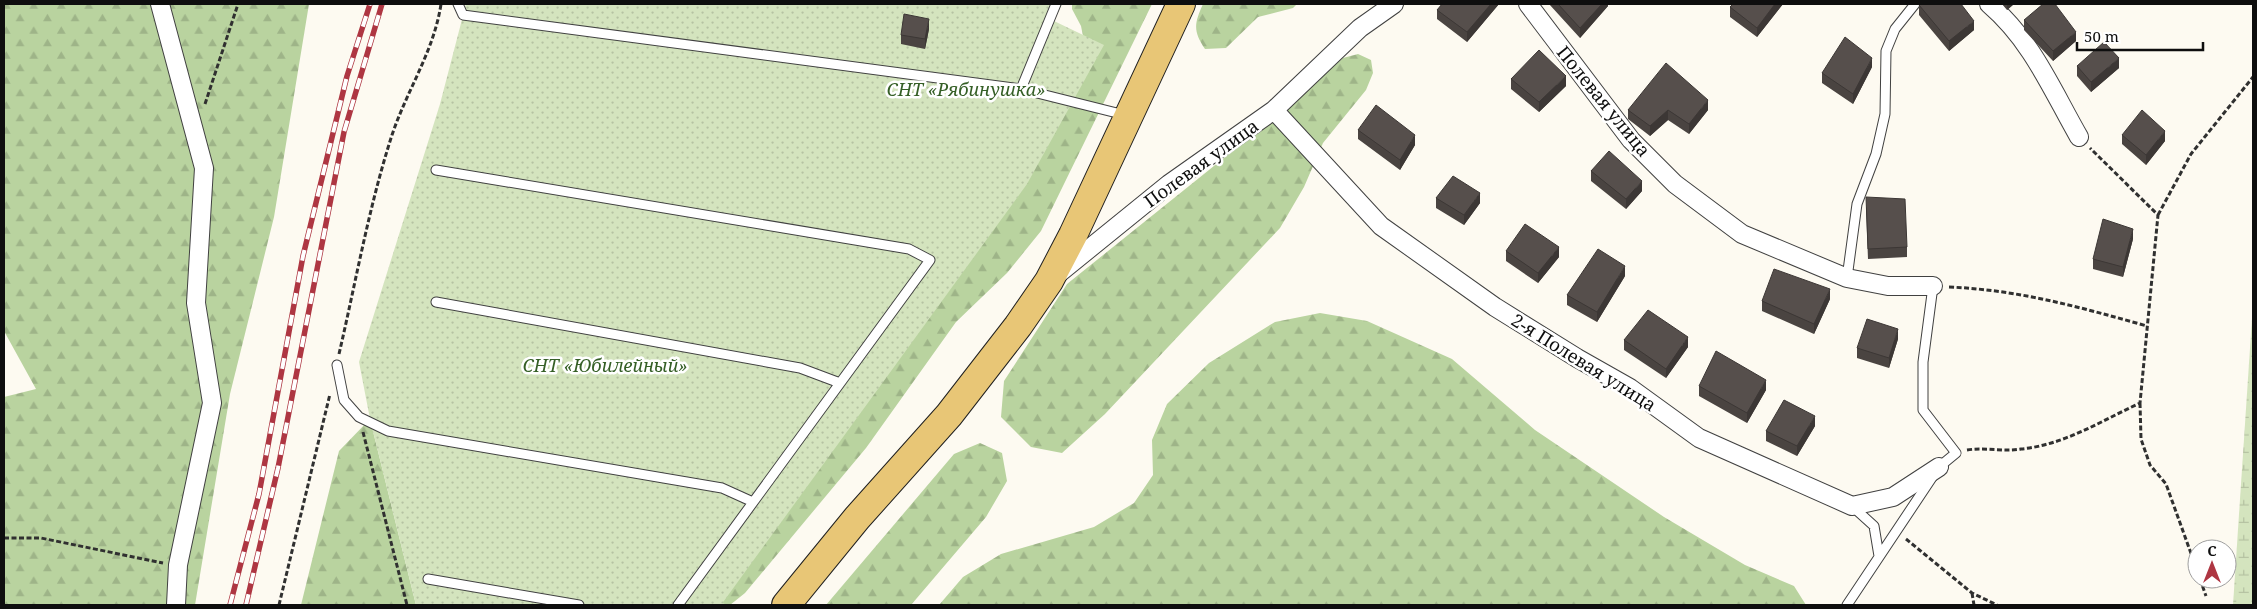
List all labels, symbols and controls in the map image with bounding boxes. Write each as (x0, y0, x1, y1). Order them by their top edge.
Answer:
scale bar (2077, 20, 2203, 52)
text: 50 m (2084, 26, 2119, 46)
street label: Полевая улица (1552, 41, 1656, 161)
park label: СНТ «Рябинушка» (887, 77, 1045, 101)
street label: Полевая улица (1139, 113, 1263, 213)
street label: 2-я Полевая улица (1507, 308, 1661, 416)
park label: СНТ «Юбилейный» (522, 353, 688, 377)
north arrow (2187, 539, 2237, 589)
text: С (2207, 541, 2217, 560)

